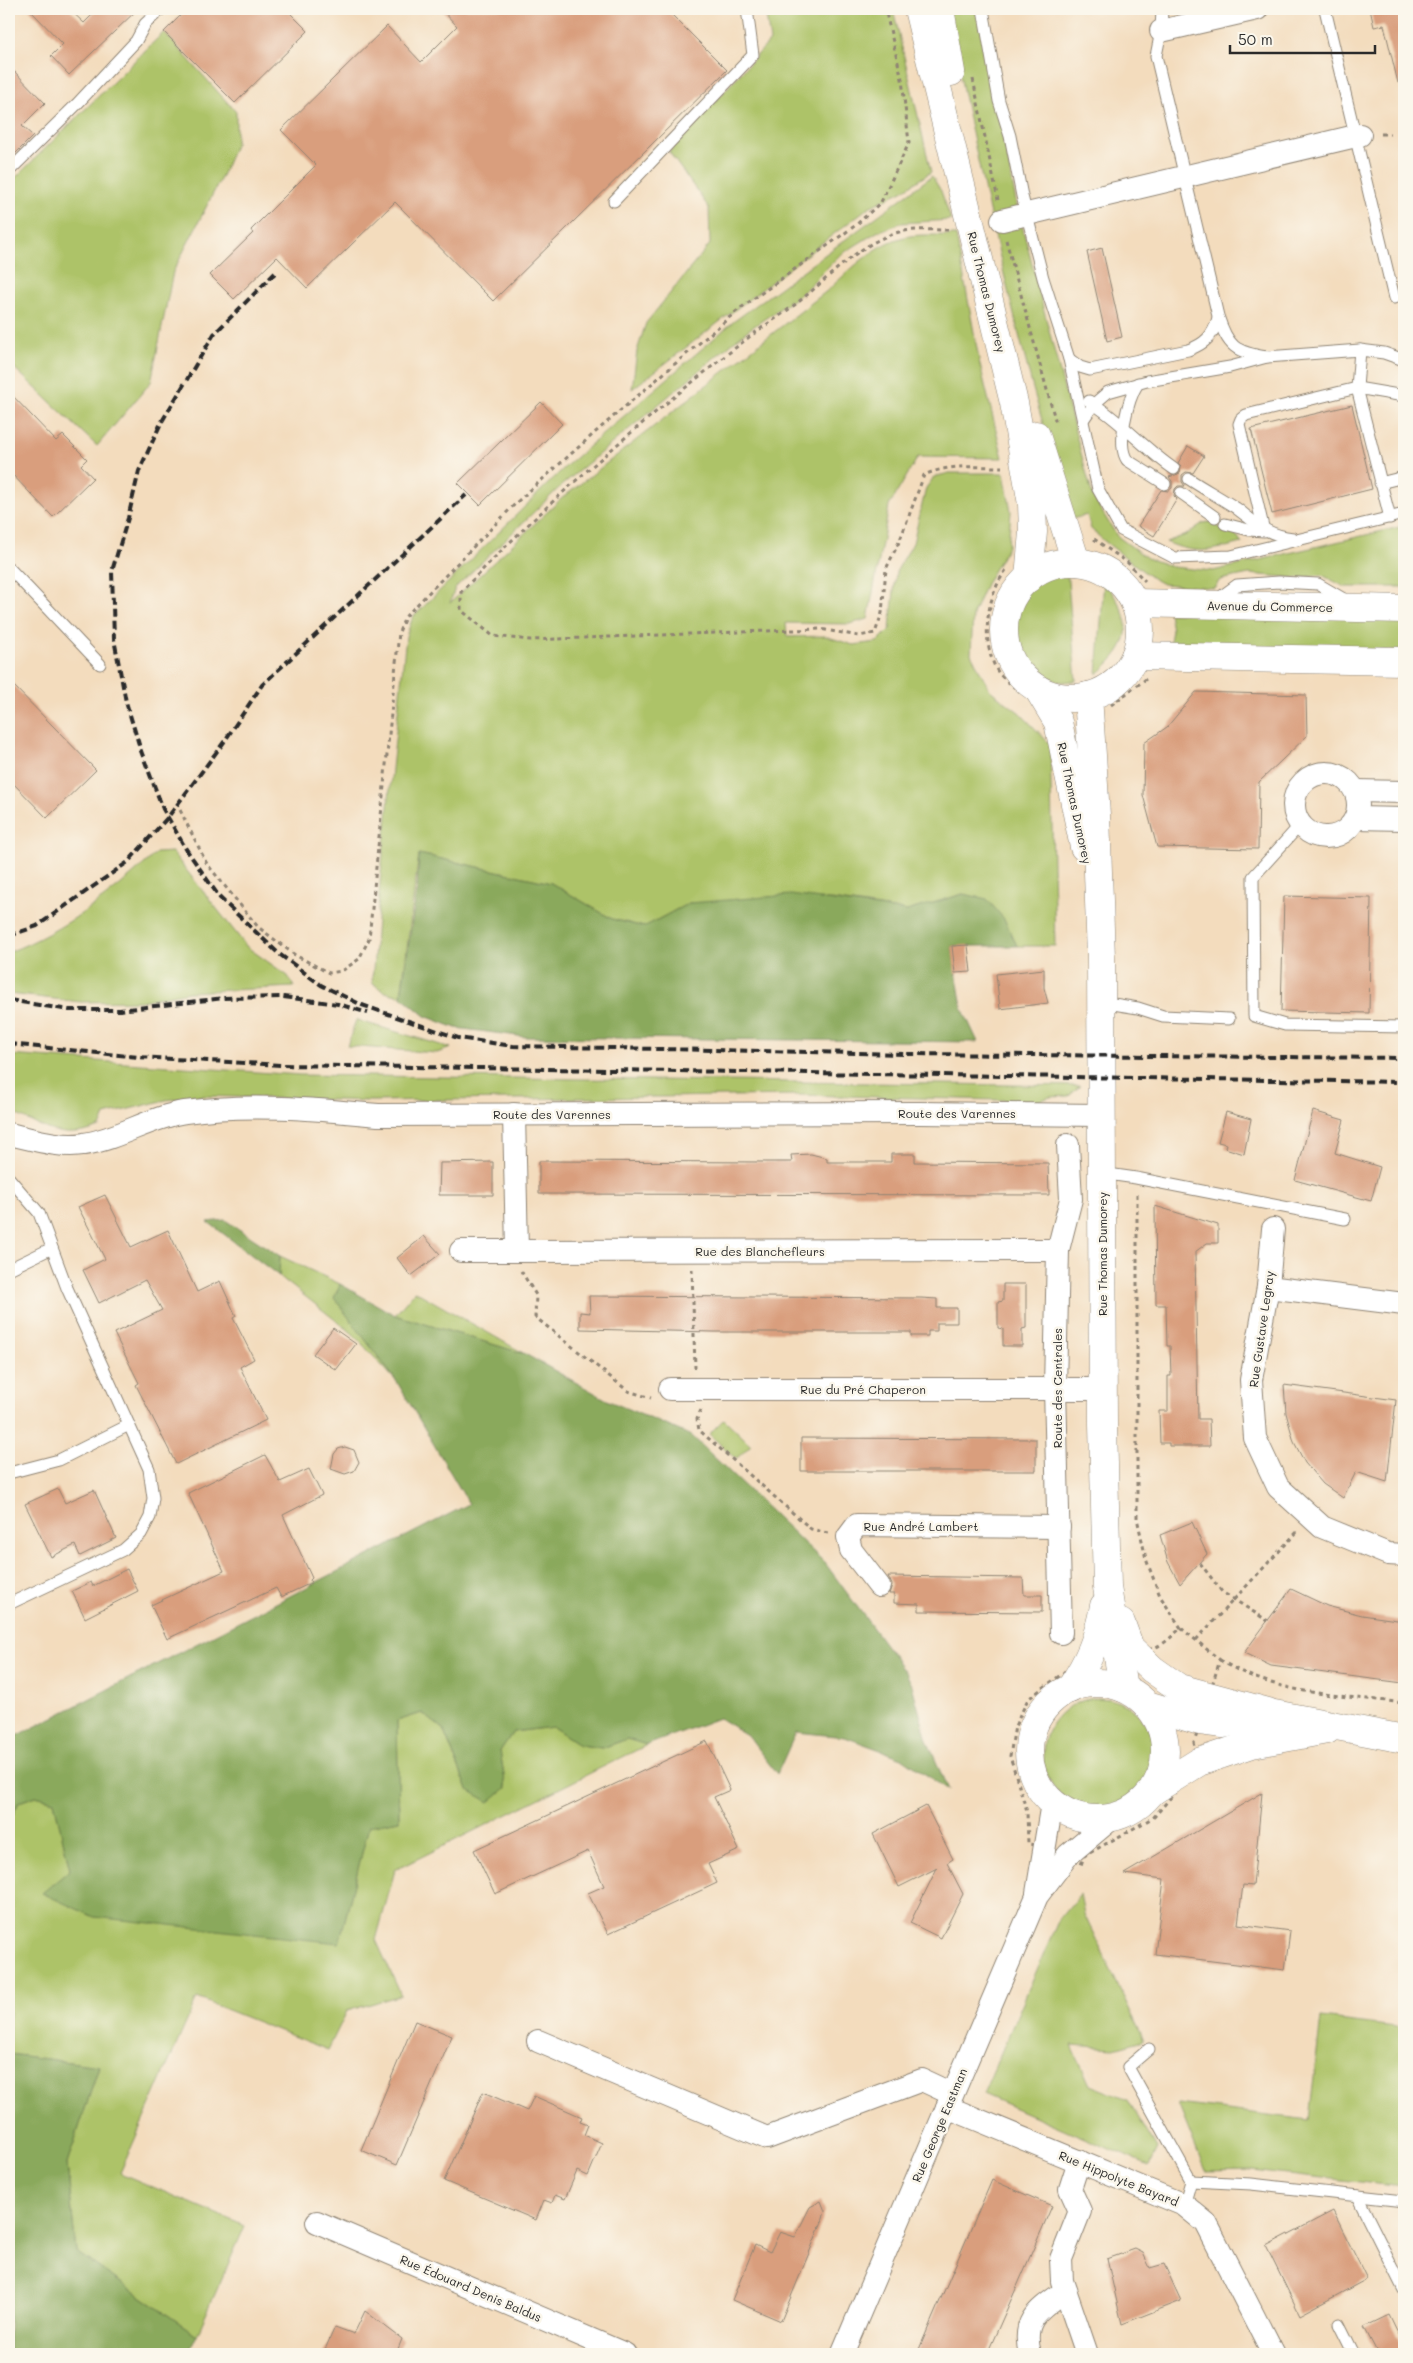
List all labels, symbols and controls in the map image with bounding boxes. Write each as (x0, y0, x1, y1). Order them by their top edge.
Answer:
scale bar (1230, 22, 1376, 54)
text: 50 m (1238, 29, 1273, 49)
street label: Rue Thomas Dumorey (964, 230, 1010, 354)
street label: Avenue du Commerce (1207, 597, 1333, 615)
street label: Rue Thomas Dumorey (1054, 741, 1096, 865)
street label: Route des Varennes (898, 1105, 1016, 1121)
street label: Route des Varennes (493, 1106, 611, 1122)
street label: Rue Thomas Dumorey (1094, 1192, 1110, 1316)
street label: Rue des Blanchefleurs (695, 1243, 825, 1259)
street label: Rue Gustave Legray (1245, 1270, 1277, 1388)
street label: Route des Centrales (1049, 1328, 1065, 1448)
street label: Rue du Pré Chaperon (800, 1381, 926, 1397)
street label: Rue André Lambert (863, 1518, 979, 1534)
street label: Rue George Eastman (908, 2066, 970, 2184)
street label: Rue Hippolyte Bayard (1057, 2147, 1182, 2209)
street label: Rue Édouard Denis Baldus (398, 2251, 544, 2325)

